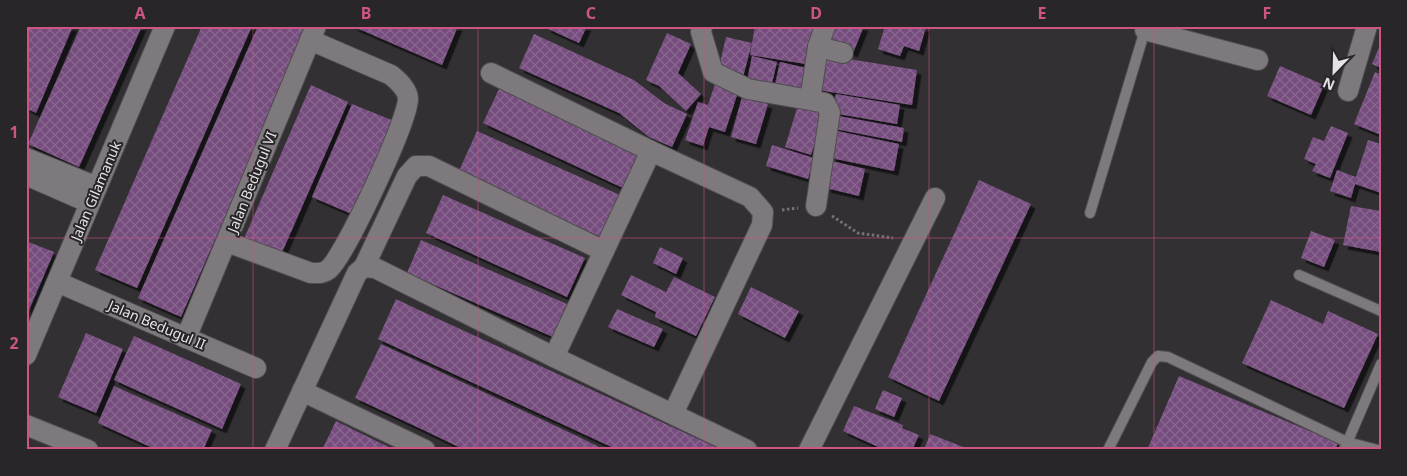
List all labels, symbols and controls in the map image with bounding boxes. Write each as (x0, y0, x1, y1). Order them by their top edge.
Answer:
text: A (134, 2, 146, 24)
text: B (361, 2, 371, 24)
text: C (586, 2, 596, 24)
text: D (810, 2, 822, 24)
text: E (1038, 2, 1047, 24)
text: F (1263, 2, 1271, 24)
north arrow (1310, 48, 1360, 98)
text: N (1320, 73, 1338, 95)
text: 1 (9, 121, 19, 143)
street label: Jalan Bedugul VI (222, 128, 281, 237)
street label: Jalan Gilamanuk (65, 138, 125, 245)
street label: Jalan Bedugul II (104, 295, 209, 354)
text: 2 (9, 332, 19, 354)

